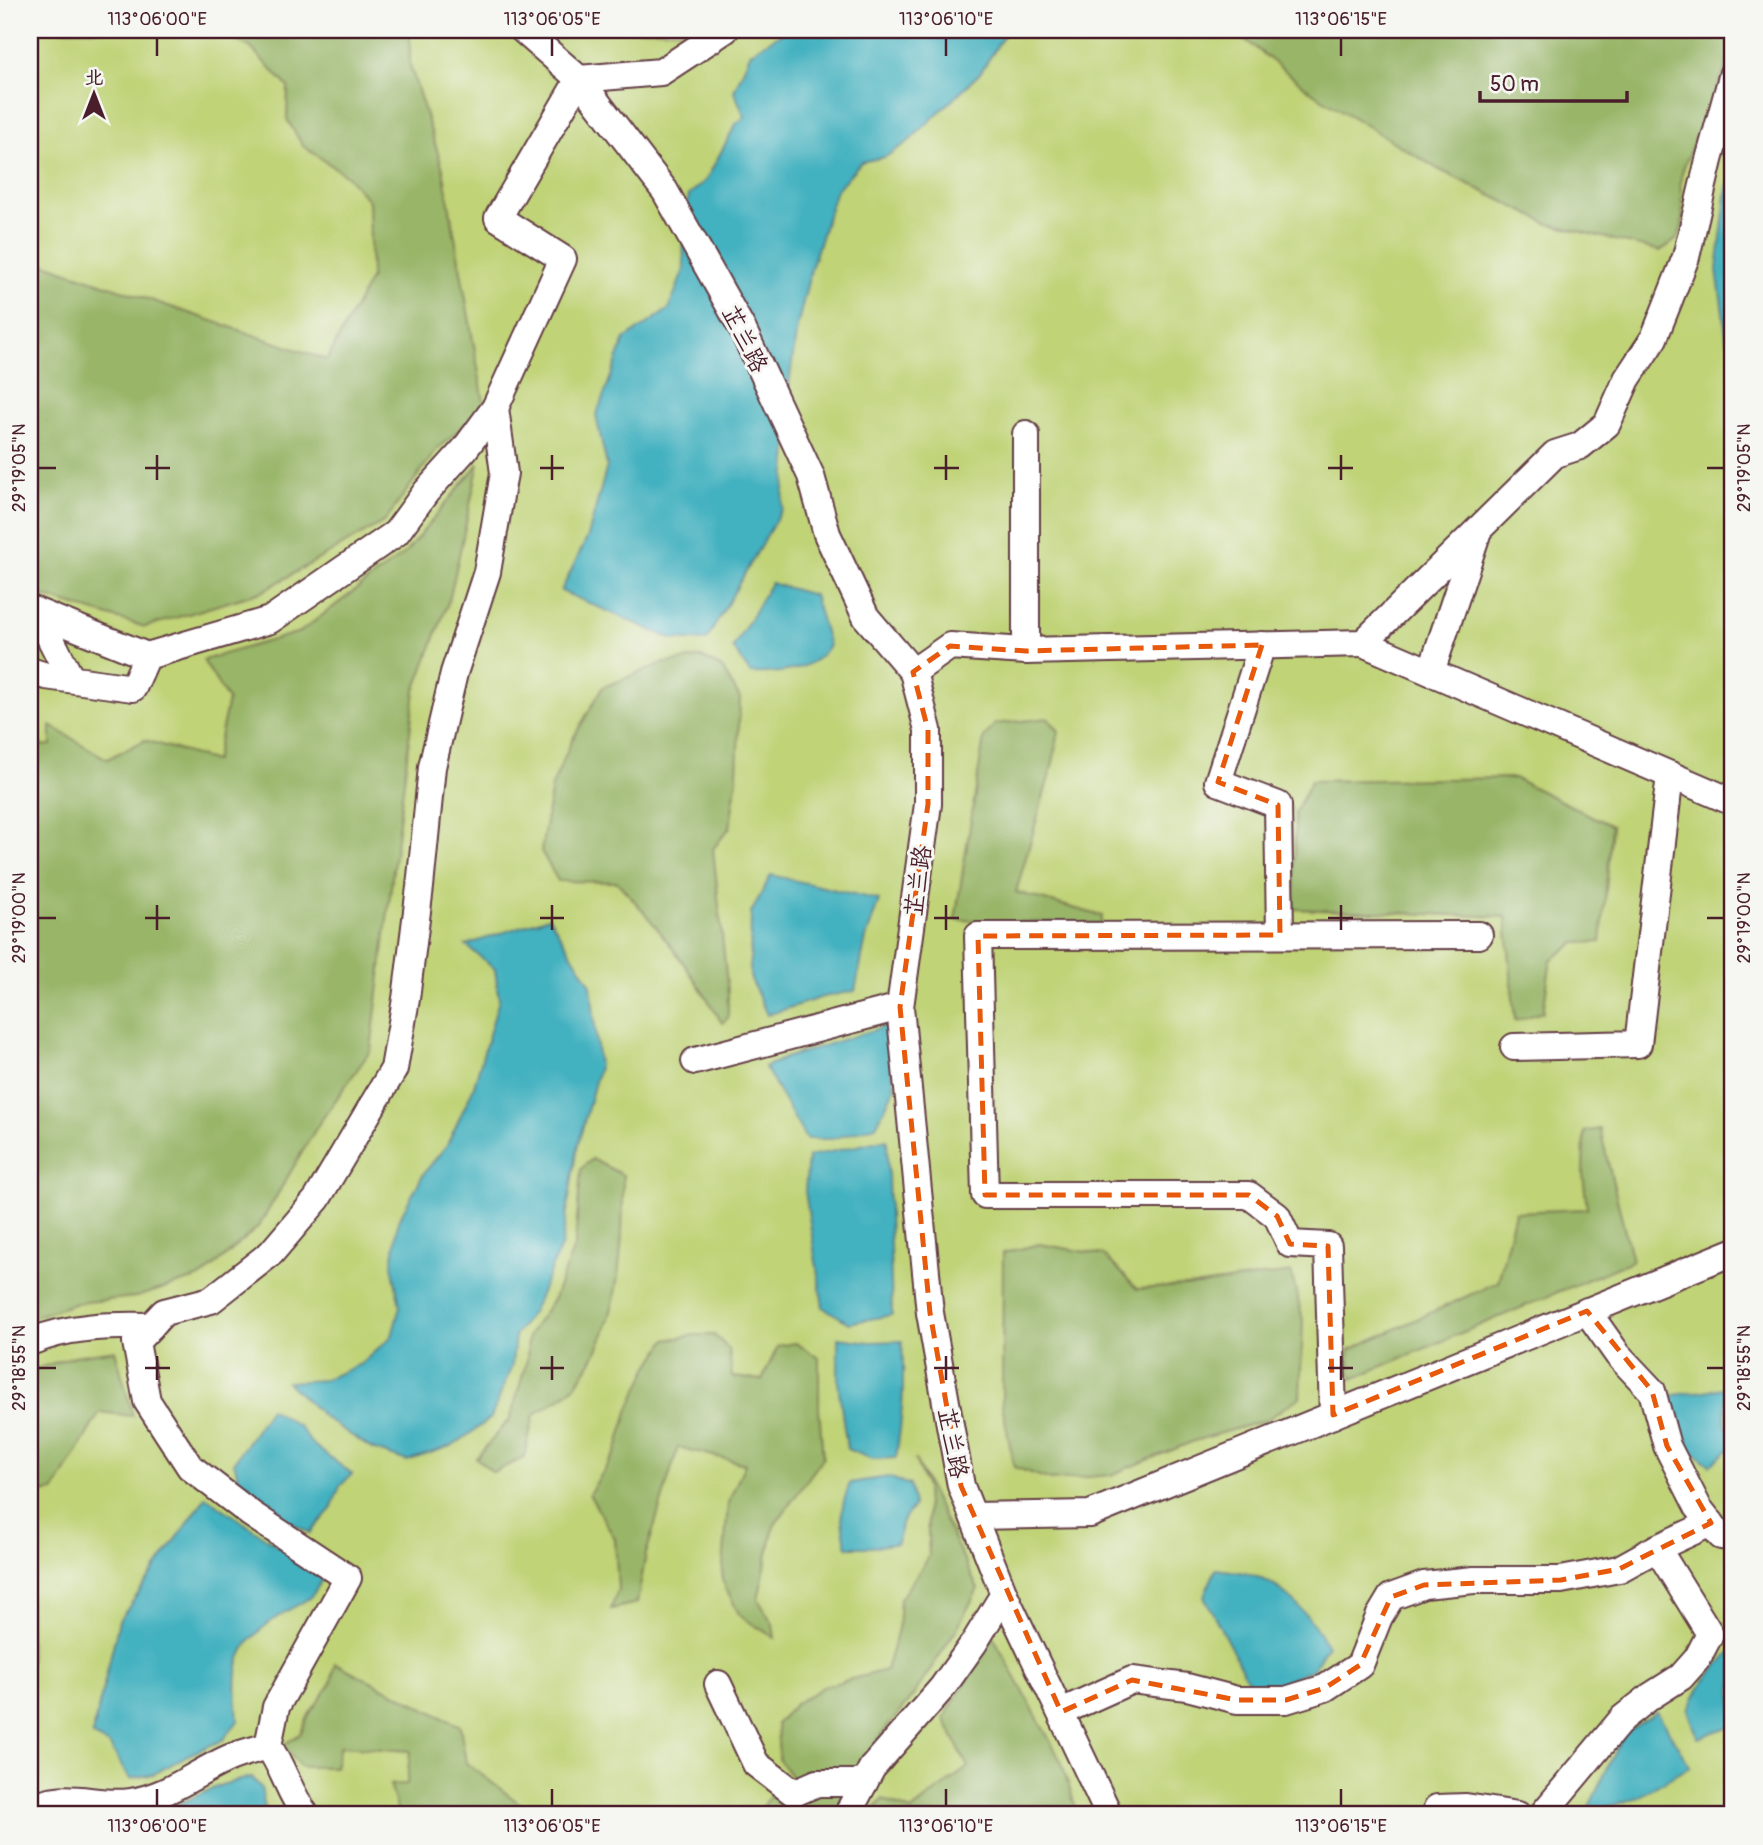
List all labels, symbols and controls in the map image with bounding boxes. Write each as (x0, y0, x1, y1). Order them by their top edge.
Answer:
text: 113°06'00"E (107, 8, 207, 31)
text: 113°06'05"E (503, 8, 601, 31)
text: 113°06'10"E (899, 8, 993, 31)
text: 113°06'15"E (1295, 8, 1387, 31)
north arrow (60, 60, 130, 130)
scale bar (1480, 60, 1626, 104)
text: 北 (84, 66, 104, 90)
text: 50 m (1490, 71, 1539, 98)
street label: 芷兰路 (715, 301, 774, 378)
text: 29°19'05"N (8, 424, 31, 512)
text: 29°19'05"N (1733, 424, 1756, 512)
street label: 芷兰路 (899, 843, 938, 919)
text: 29°19'00"N (8, 872, 31, 964)
text: 29°19'00"N (1733, 872, 1756, 964)
text: 29°18'55"N (8, 1325, 31, 1411)
text: 29°18'55"N (1733, 1325, 1756, 1411)
street label: 芷兰路 (931, 1405, 974, 1481)
text: 113°06'00"E (107, 1815, 207, 1838)
text: 113°06'05"E (503, 1815, 601, 1838)
text: 113°06'10"E (899, 1815, 993, 1838)
text: 113°06'15"E (1295, 1815, 1387, 1838)

